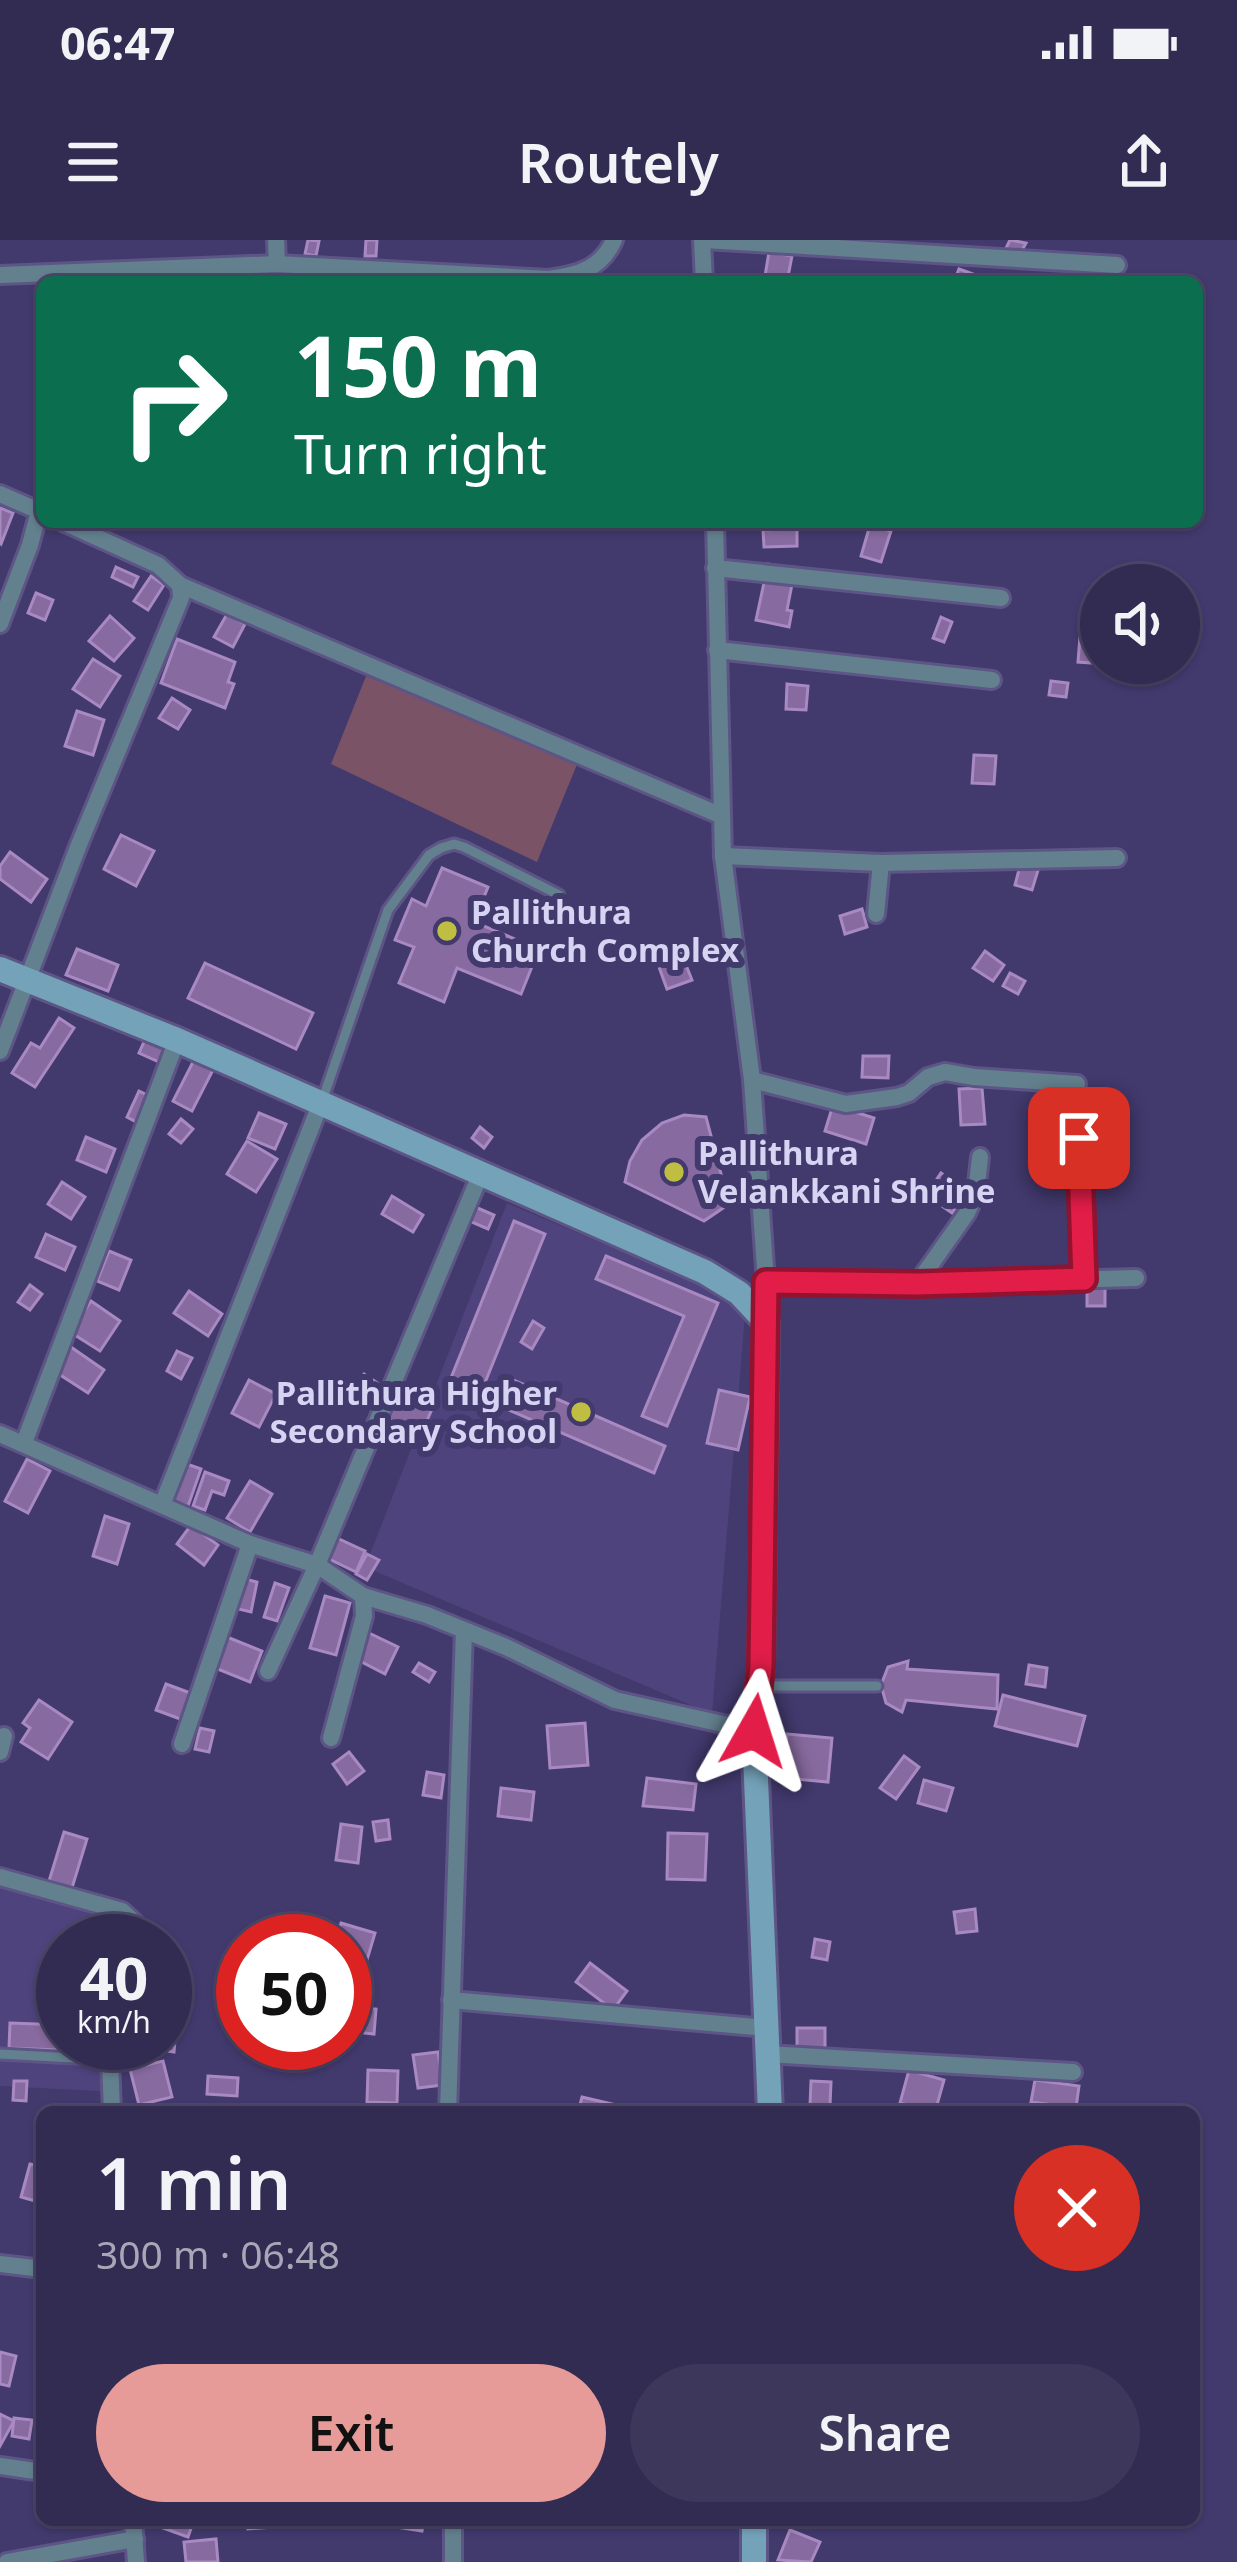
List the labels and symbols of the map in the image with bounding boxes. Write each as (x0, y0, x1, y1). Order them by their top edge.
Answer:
place label: Pallithura Church Complex (471, 889, 739, 972)
marker: Pallithura Church Complex (434, 918, 460, 944)
pin (1028, 1087, 1130, 1189)
place label: Pallithura Velankkani Shrine (698, 1130, 996, 1213)
marker: Pallithura Velankkani Shrine (661, 1159, 687, 1185)
place label: Pallithura Higher Secondary School (269, 1370, 557, 1453)
marker: Pallithura Higher Secondary School (568, 1399, 594, 1425)
position arrow (691, 1668, 817, 1794)
speed limit sign: 50 (216, 1914, 372, 2070)

